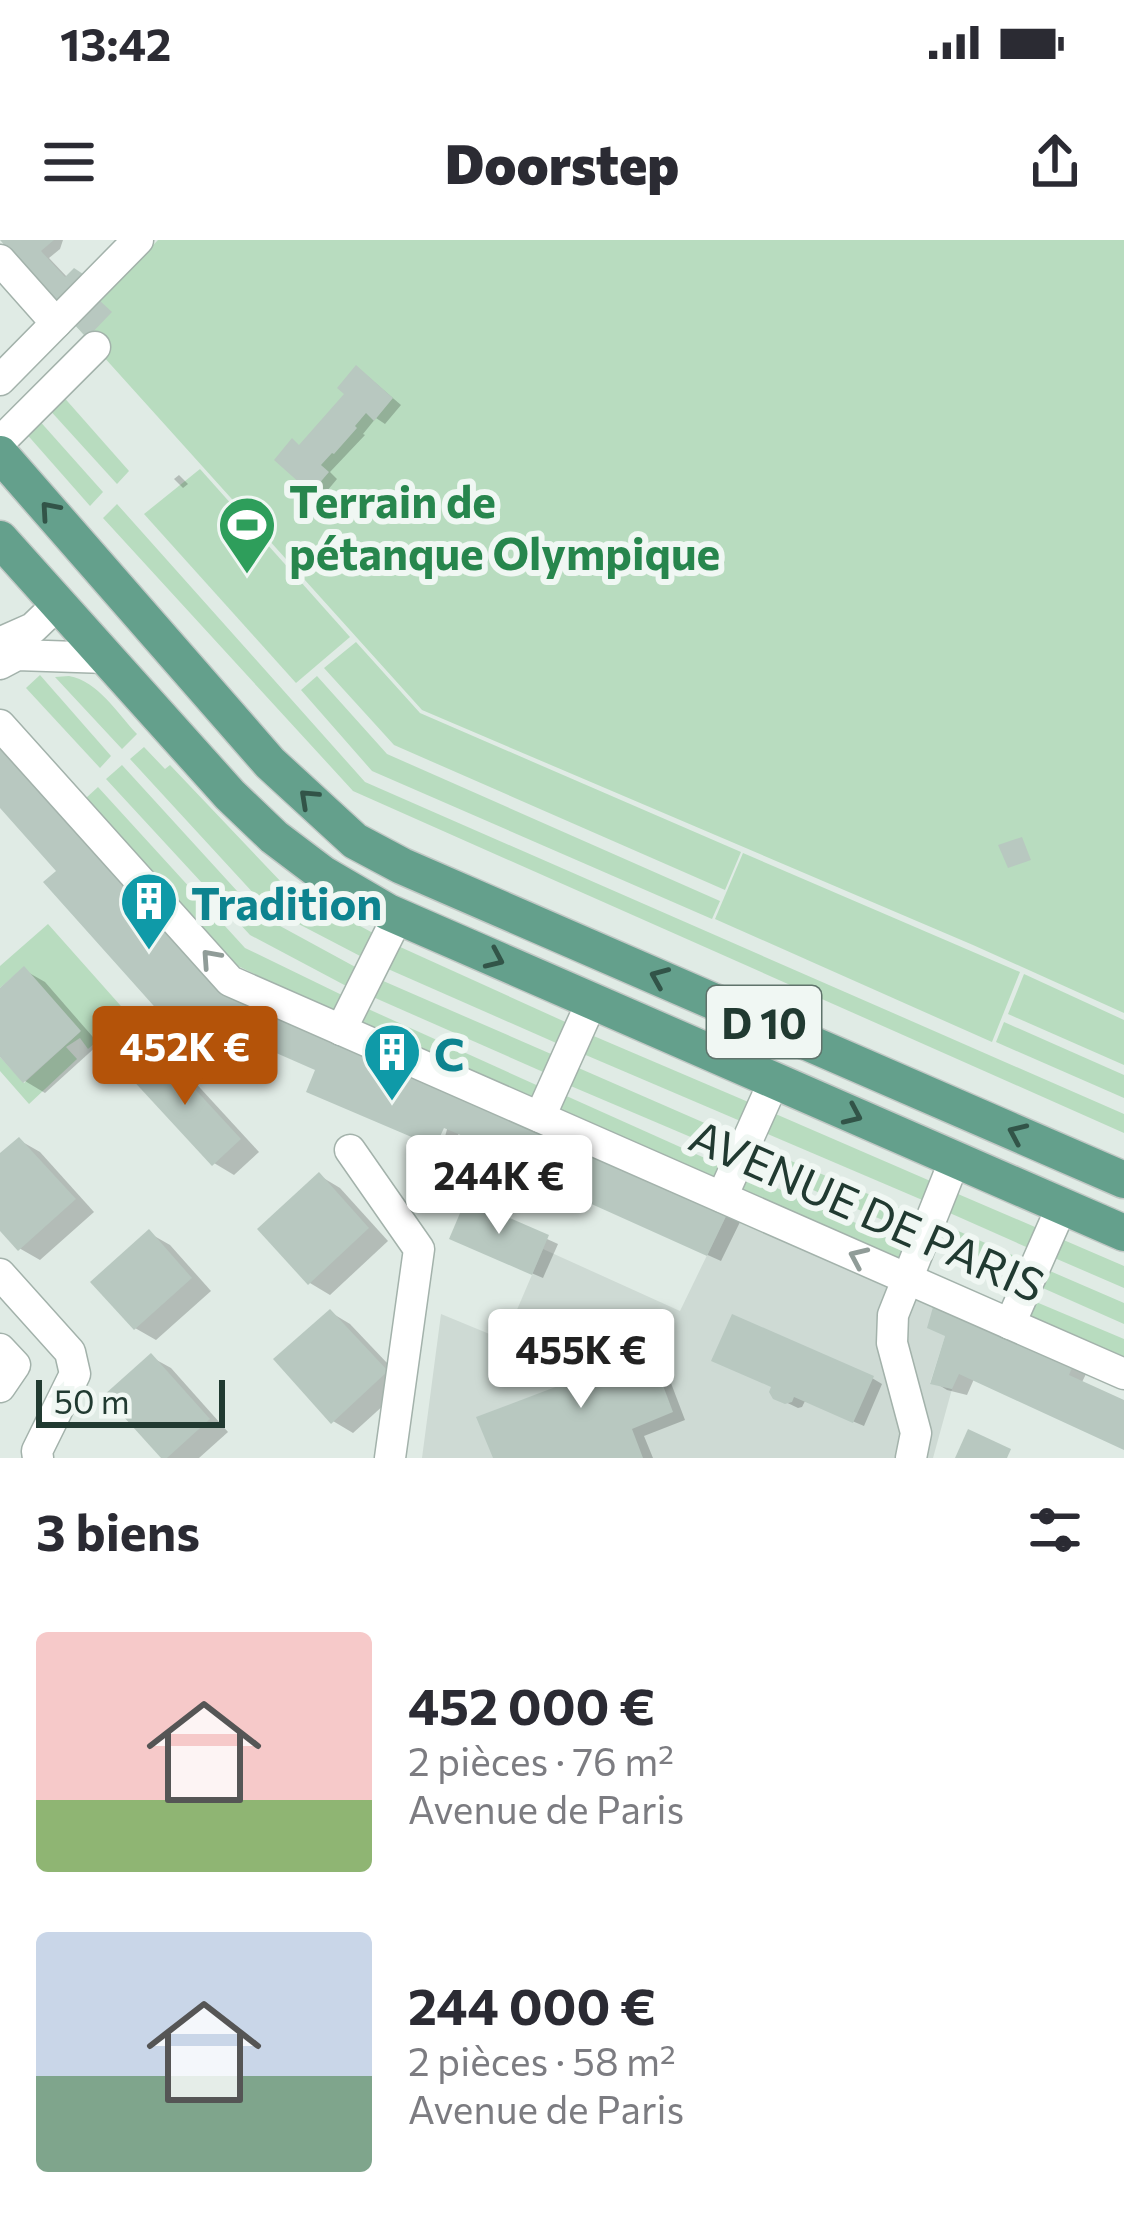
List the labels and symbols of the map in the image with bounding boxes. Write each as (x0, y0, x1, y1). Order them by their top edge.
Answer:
place label: Terrain de pétanque Olympique (289, 472, 720, 579)
sports icon: Terrain de pétanque Olympique (216, 494, 278, 576)
one-way arrow (42, 502, 63, 524)
one-way arrow (300, 790, 322, 812)
building icon: Tradition (118, 870, 180, 952)
place label: Tradition (191, 874, 382, 929)
one-way arrow (482, 944, 504, 968)
one-way arrow (203, 950, 224, 972)
one-way arrow (650, 967, 671, 991)
road number: D 10 (707, 986, 821, 1058)
pin: 452K € (87, 1006, 283, 1108)
building icon: C (361, 1021, 423, 1103)
place label: C (434, 1025, 465, 1080)
one-way arrow (841, 1101, 862, 1125)
street label: AVENUE DE PARIS (682, 1106, 1054, 1312)
one-way arrow (1008, 1123, 1029, 1147)
pin: 244K € (401, 1135, 597, 1237)
one-way arrow (849, 1247, 870, 1271)
pin: 455K € (483, 1309, 679, 1411)
scale bar (36, 1374, 225, 1427)

